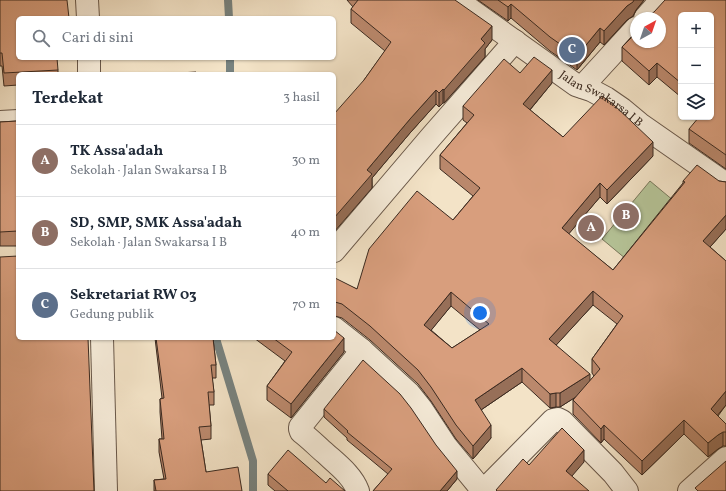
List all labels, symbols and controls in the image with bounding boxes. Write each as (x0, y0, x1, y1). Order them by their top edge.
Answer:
north arrow (630, 12, 666, 48)
map controls (678, 12, 714, 120)
button: + (678, 12, 714, 48)
search box (16, 16, 336, 60)
icon: search (30, 27, 52, 49)
text: Cari di sini (62, 28, 133, 49)
pin: C (559, 35, 585, 65)
button: − (678, 48, 714, 84)
street label: Jalan Swakarsa I B (556, 67, 646, 131)
button: layers (678, 84, 714, 120)
text: Terdekat (32, 87, 103, 110)
text: 3 hasil (283, 89, 320, 107)
text: TK Assa'adah (70, 141, 163, 162)
text: A (40, 152, 50, 170)
text: 30 m (292, 152, 320, 170)
text: Sekolah · Jalan Swakarsa I B (70, 162, 227, 180)
pin: B (613, 201, 639, 231)
text: SD, SMP, SMK Assa'adah (70, 213, 242, 234)
pin: A (578, 213, 604, 243)
text: B (41, 224, 49, 242)
text: 40 m (291, 224, 320, 242)
text: Sekolah · Jalan Swakarsa I B (70, 234, 227, 252)
text: Sekretariat RW 03 (70, 285, 197, 306)
text: C (41, 296, 49, 314)
text: 70 m (292, 296, 320, 314)
your location (470, 303, 490, 323)
text: Gedung publik (70, 306, 154, 324)

